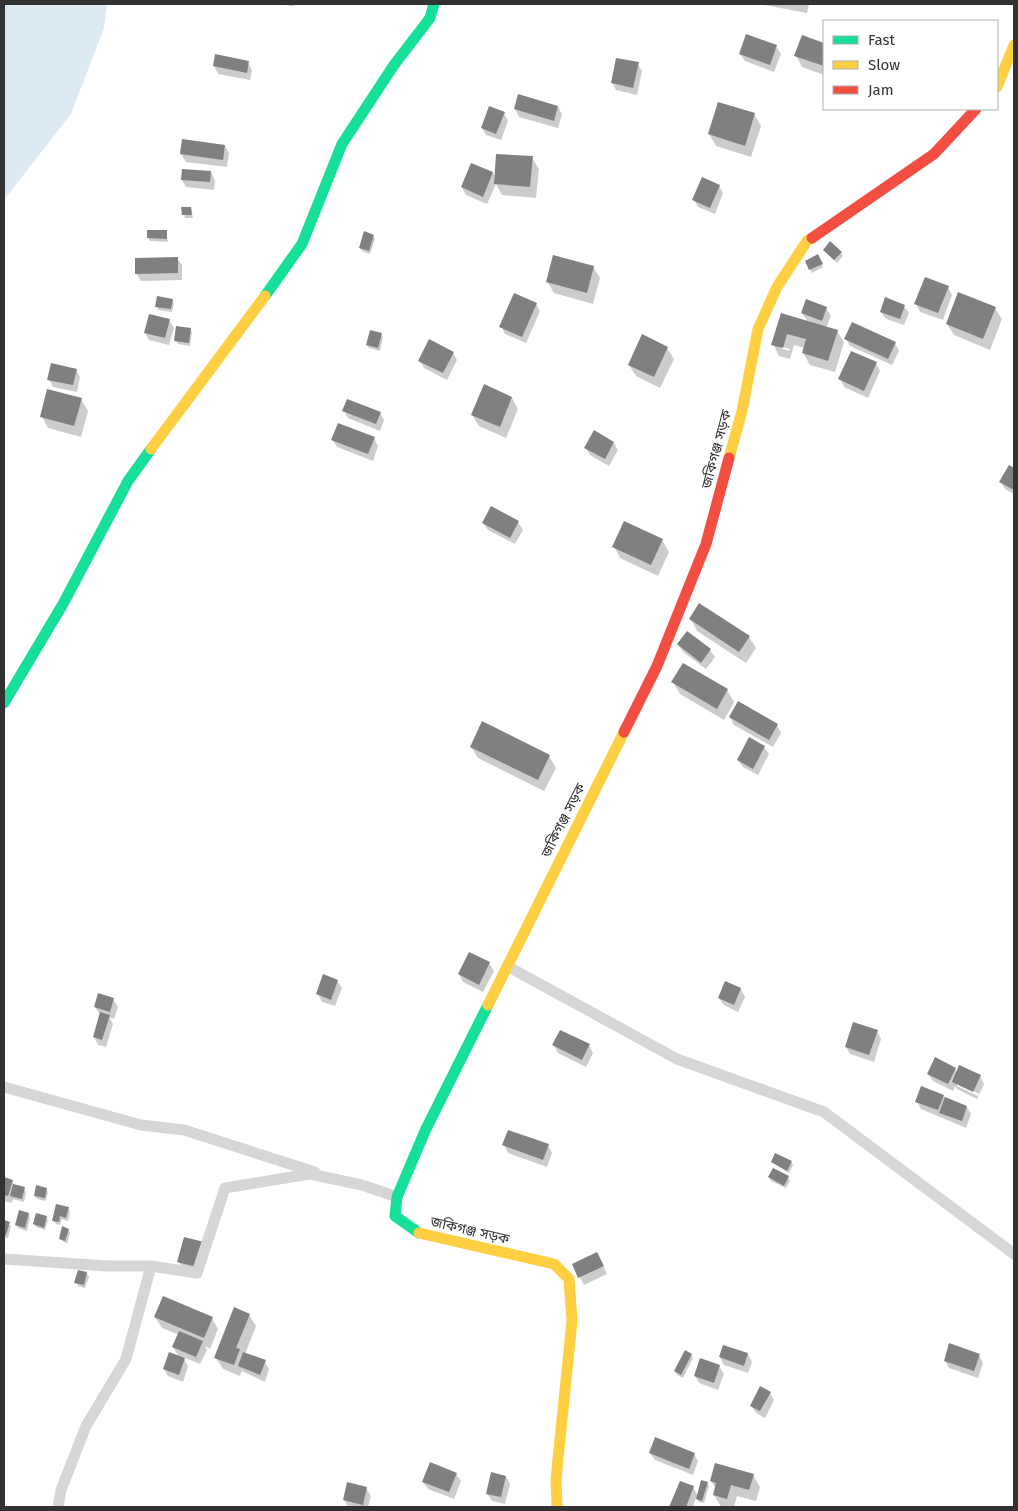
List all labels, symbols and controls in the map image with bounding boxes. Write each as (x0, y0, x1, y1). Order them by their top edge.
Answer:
legend (823, 20, 998, 110)
text: Fast (868, 31, 895, 49)
text: Slow (868, 56, 900, 74)
text: Jam (868, 81, 894, 99)
street label: জকিগঞ্জ সড়ক (698, 407, 735, 491)
street label: জকিগঞ্জ সড়ক (537, 780, 590, 861)
street label: জকিগঞ্জ সড়ক (428, 1213, 512, 1248)

